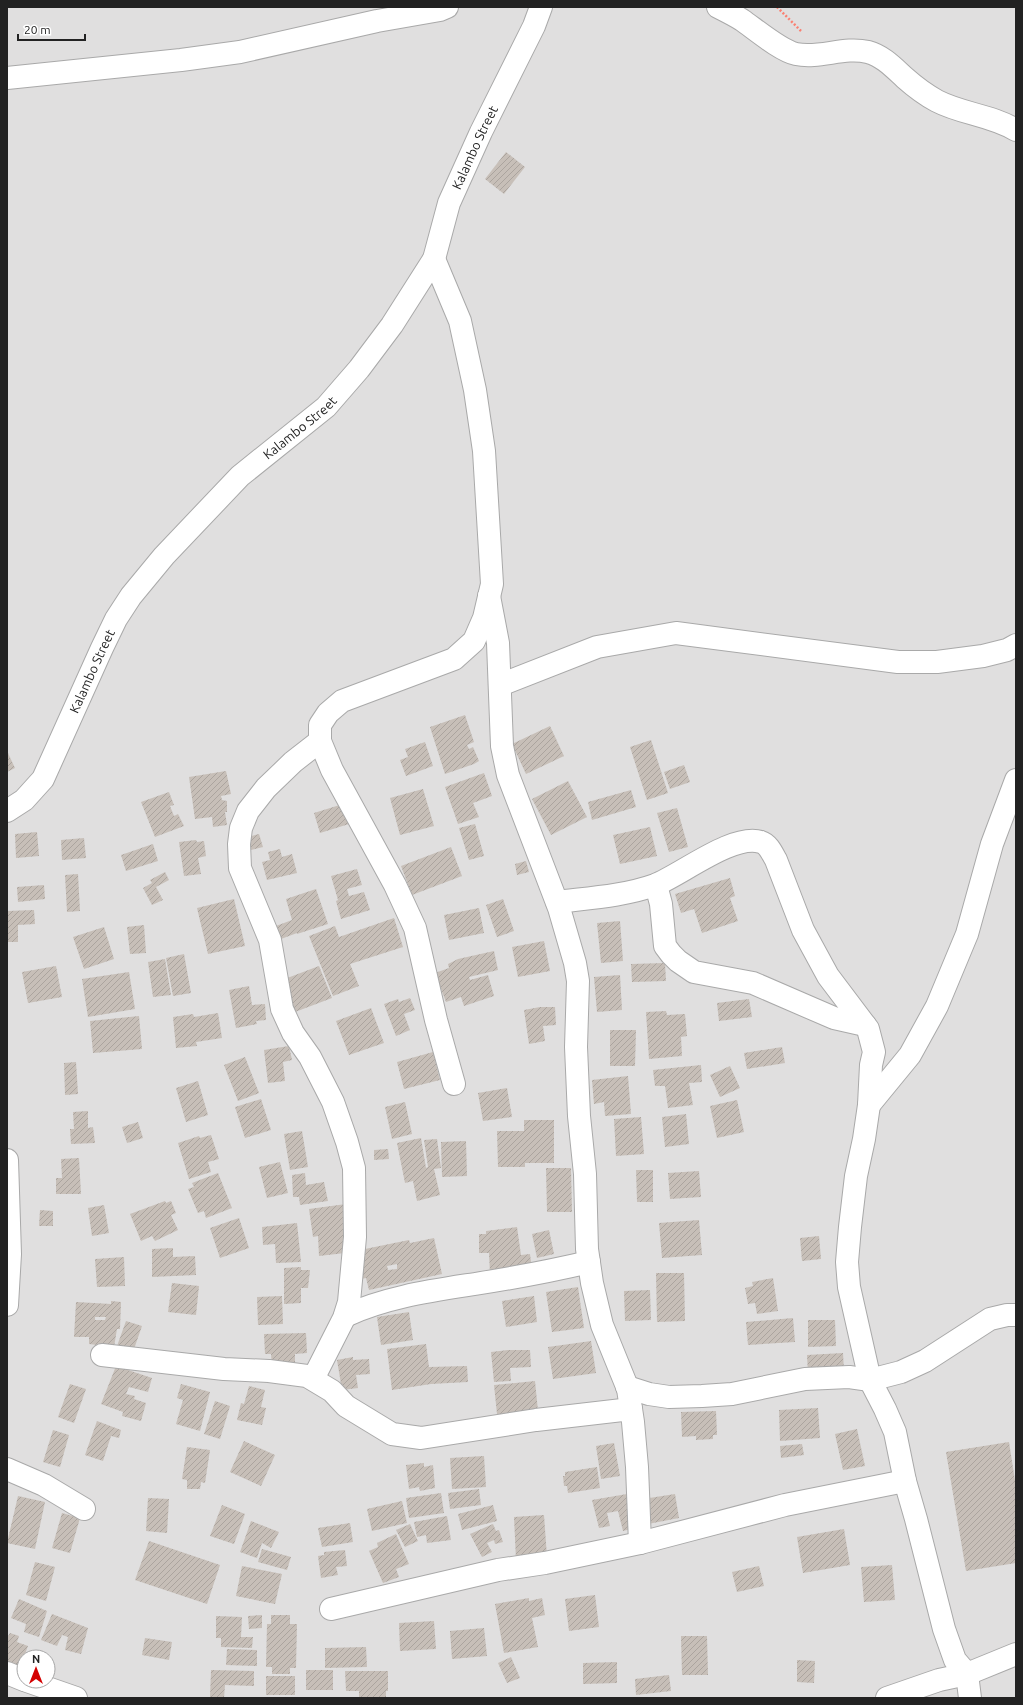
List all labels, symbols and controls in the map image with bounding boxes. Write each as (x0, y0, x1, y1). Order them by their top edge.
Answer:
scale bar (18, 16, 85, 42)
text: 20 m (24, 23, 51, 36)
street label: Kalambo Street (449, 103, 500, 191)
street label: Kalambo Street (260, 393, 339, 462)
street label: Kalambo Street (67, 627, 117, 715)
north arrow (16, 1649, 56, 1689)
text: N (32, 1653, 40, 1665)

